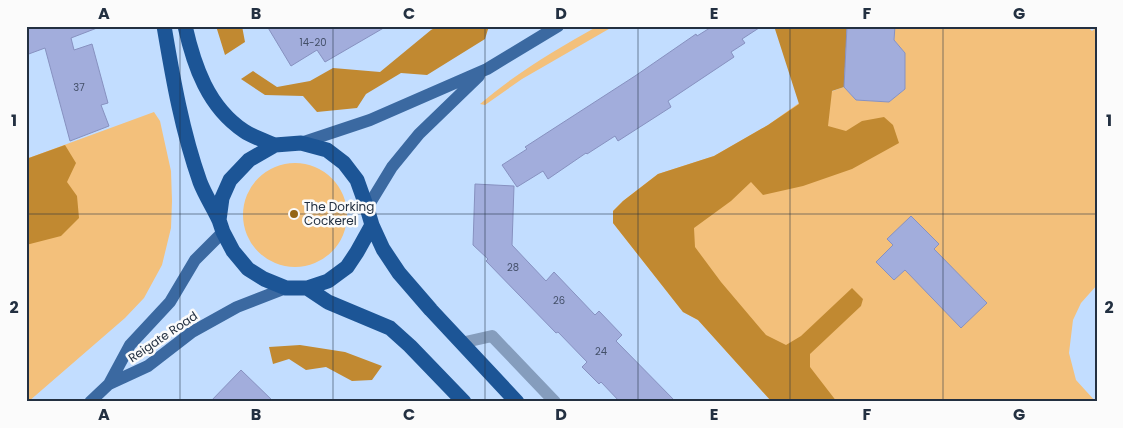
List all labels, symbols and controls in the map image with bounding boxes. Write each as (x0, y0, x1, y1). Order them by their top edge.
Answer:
text: A (98, 2, 110, 25)
text: B (251, 2, 261, 25)
text: C (403, 2, 415, 25)
text: D (555, 2, 567, 25)
text: E (710, 2, 718, 25)
text: F (863, 2, 872, 25)
text: G (1013, 2, 1025, 25)
house number: 14-20 (299, 35, 327, 50)
house number: 37 (73, 80, 85, 95)
text: 1 (11, 109, 17, 132)
text: 1 (1106, 109, 1112, 132)
place label: The Dorking Cockerel (304, 198, 374, 229)
marker: The Dorking Cockerel (288, 208, 300, 220)
house number: 28 (507, 260, 519, 275)
house number: 26 (553, 293, 565, 308)
text: 2 (9, 296, 19, 319)
text: 2 (1104, 296, 1114, 319)
street label: Reigate Road (125, 307, 201, 366)
house number: 24 (595, 344, 607, 359)
text: A (98, 403, 110, 426)
text: B (251, 403, 261, 426)
text: C (403, 403, 415, 426)
text: D (555, 403, 567, 426)
text: E (710, 403, 718, 426)
text: F (863, 403, 872, 426)
text: G (1013, 403, 1025, 426)

